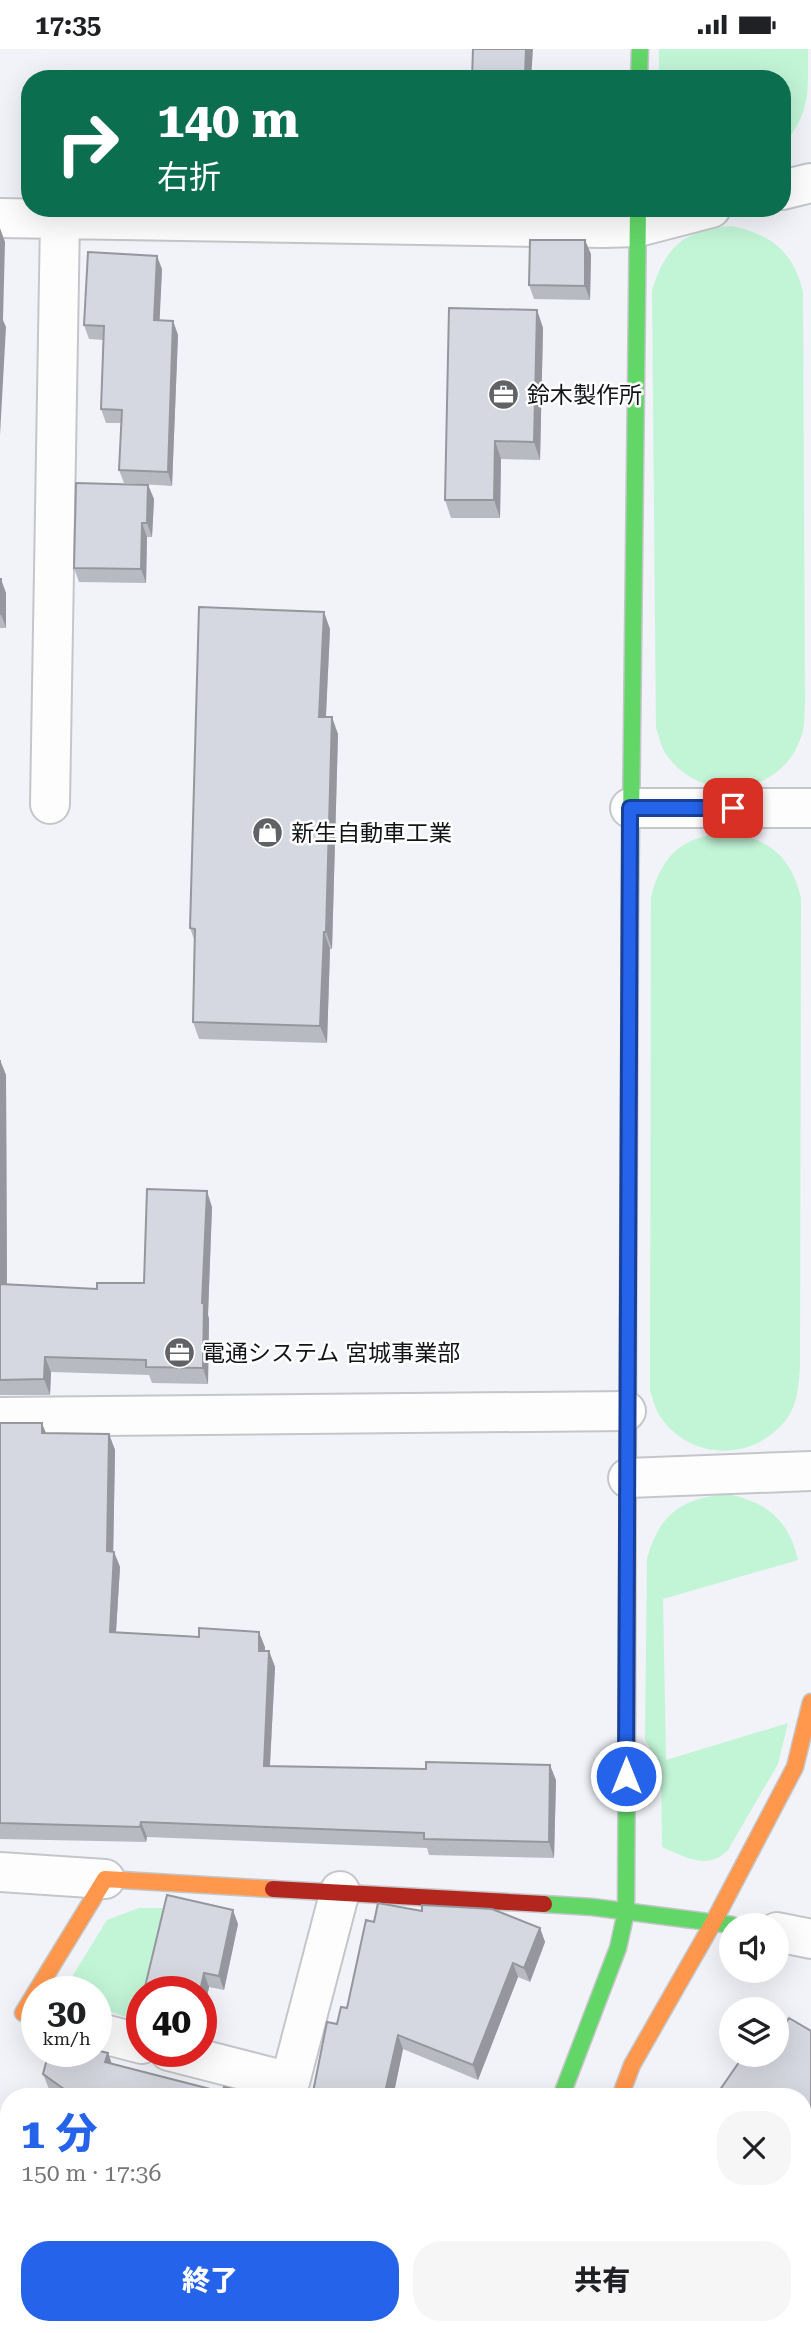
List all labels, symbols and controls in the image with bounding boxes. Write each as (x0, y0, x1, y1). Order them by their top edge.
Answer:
text: 17:35 (35, 10, 101, 40)
text: 140 m (157, 92, 299, 149)
icon: right (42, 98, 133, 189)
text: 右折 (157, 158, 221, 196)
office icon: 鈴木製作所 (487, 378, 521, 412)
place label: 鈴木製作所 (527, 382, 642, 409)
pin (703, 778, 763, 838)
icon: arrive (714, 789, 752, 827)
shop icon: 新生自動車工業 (251, 816, 285, 850)
place label: 新生自動車工業 (291, 820, 452, 847)
office icon: 電通システム 宮城事業部 (162, 1336, 196, 1370)
place label: 電通システム 宮城事業部 (202, 1340, 460, 1367)
position arrow (589, 1739, 663, 1813)
map controls (719, 1913, 789, 2067)
button: sound (719, 1913, 789, 1983)
speed limit sign: 40 (126, 1976, 217, 2067)
text: 30 (47, 1992, 86, 2033)
button: layers (719, 1997, 789, 2067)
text: km/h (42, 2028, 91, 2049)
text: 1 分 (21, 2109, 97, 2158)
button: close (717, 2111, 791, 2185)
text: 150 m · 17:36 (21, 2160, 161, 2187)
button: 終了 (21, 2241, 399, 2321)
button: 共有 (413, 2241, 791, 2321)

